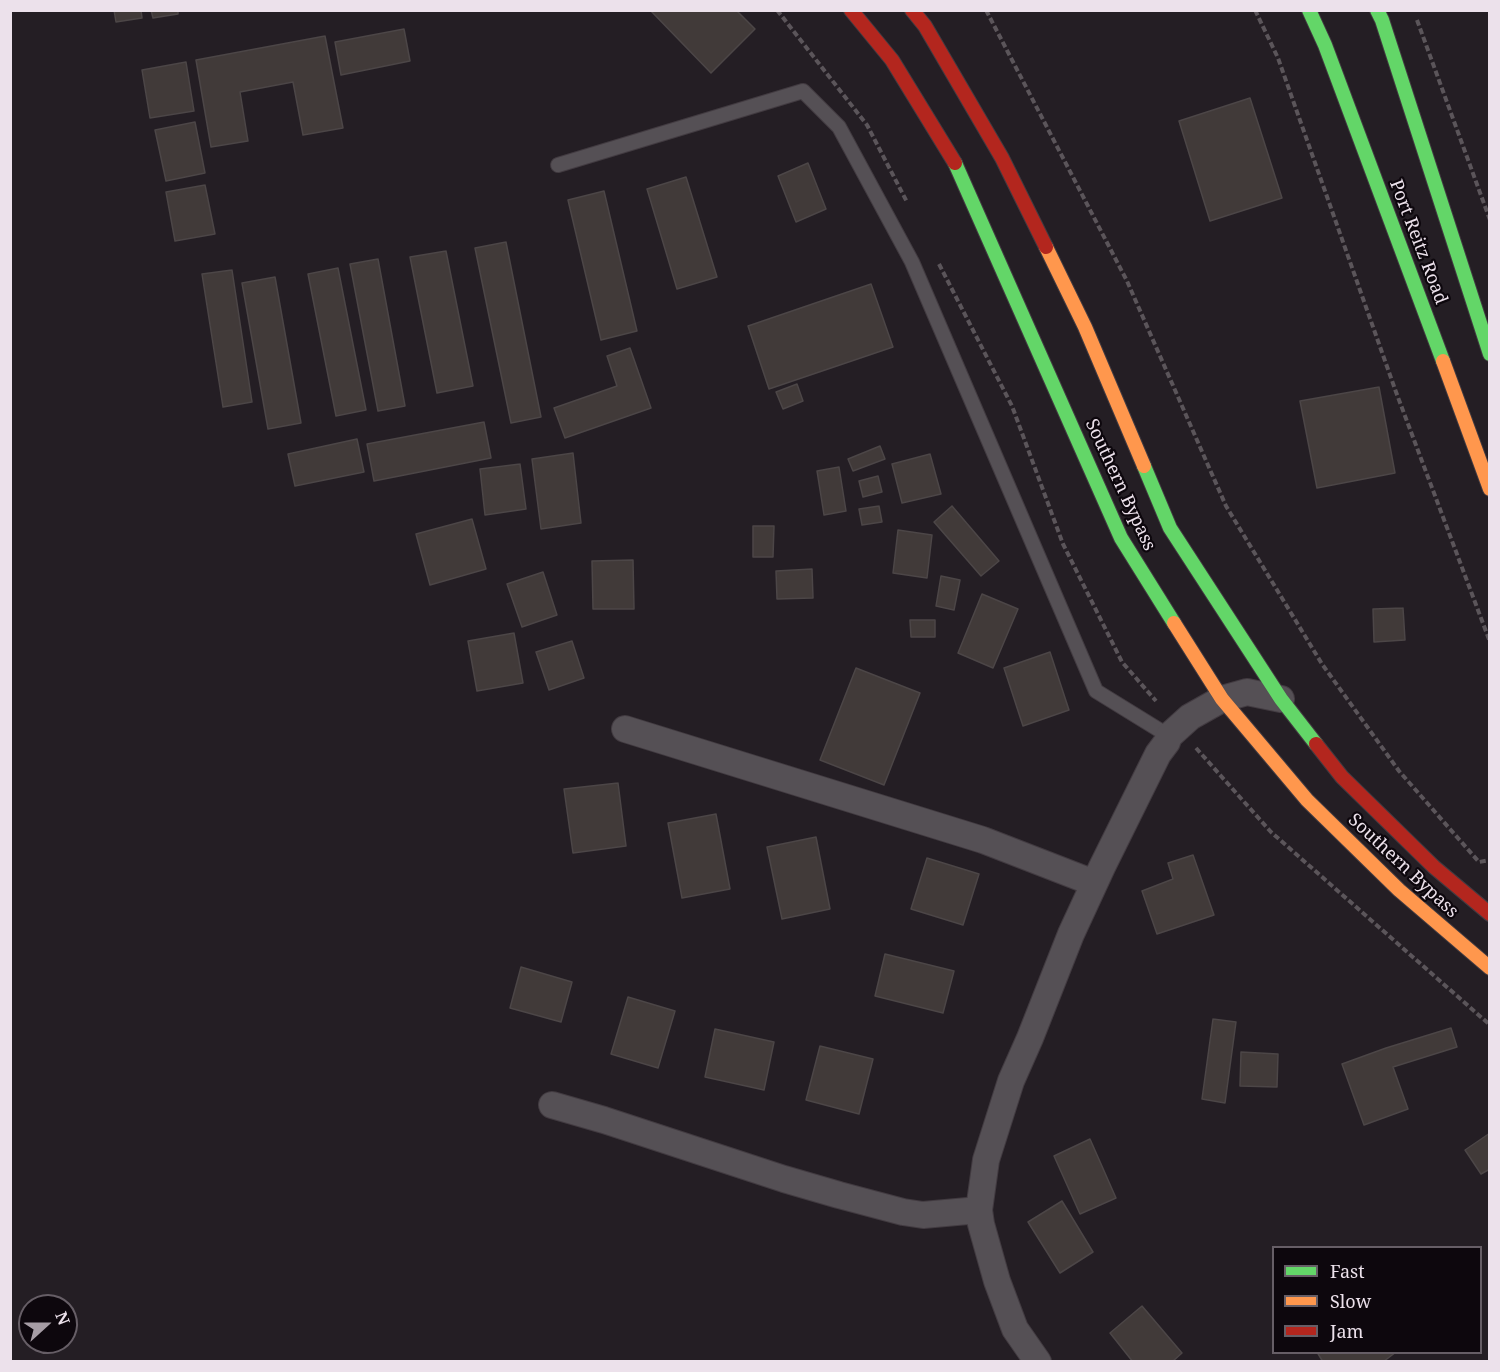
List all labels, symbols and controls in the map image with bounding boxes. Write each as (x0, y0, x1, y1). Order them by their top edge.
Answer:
street label: Port Reitz Road (1384, 177, 1452, 307)
street label: Southern Bypass (1080, 416, 1160, 554)
street label: Southern Bypass (1343, 809, 1463, 923)
legend (1272, 1246, 1482, 1354)
text: Fast (1330, 1259, 1365, 1283)
text: Slow (1330, 1289, 1371, 1313)
north arrow (18, 1294, 78, 1354)
text: N (50, 1308, 75, 1328)
text: Jam (1330, 1319, 1364, 1343)

